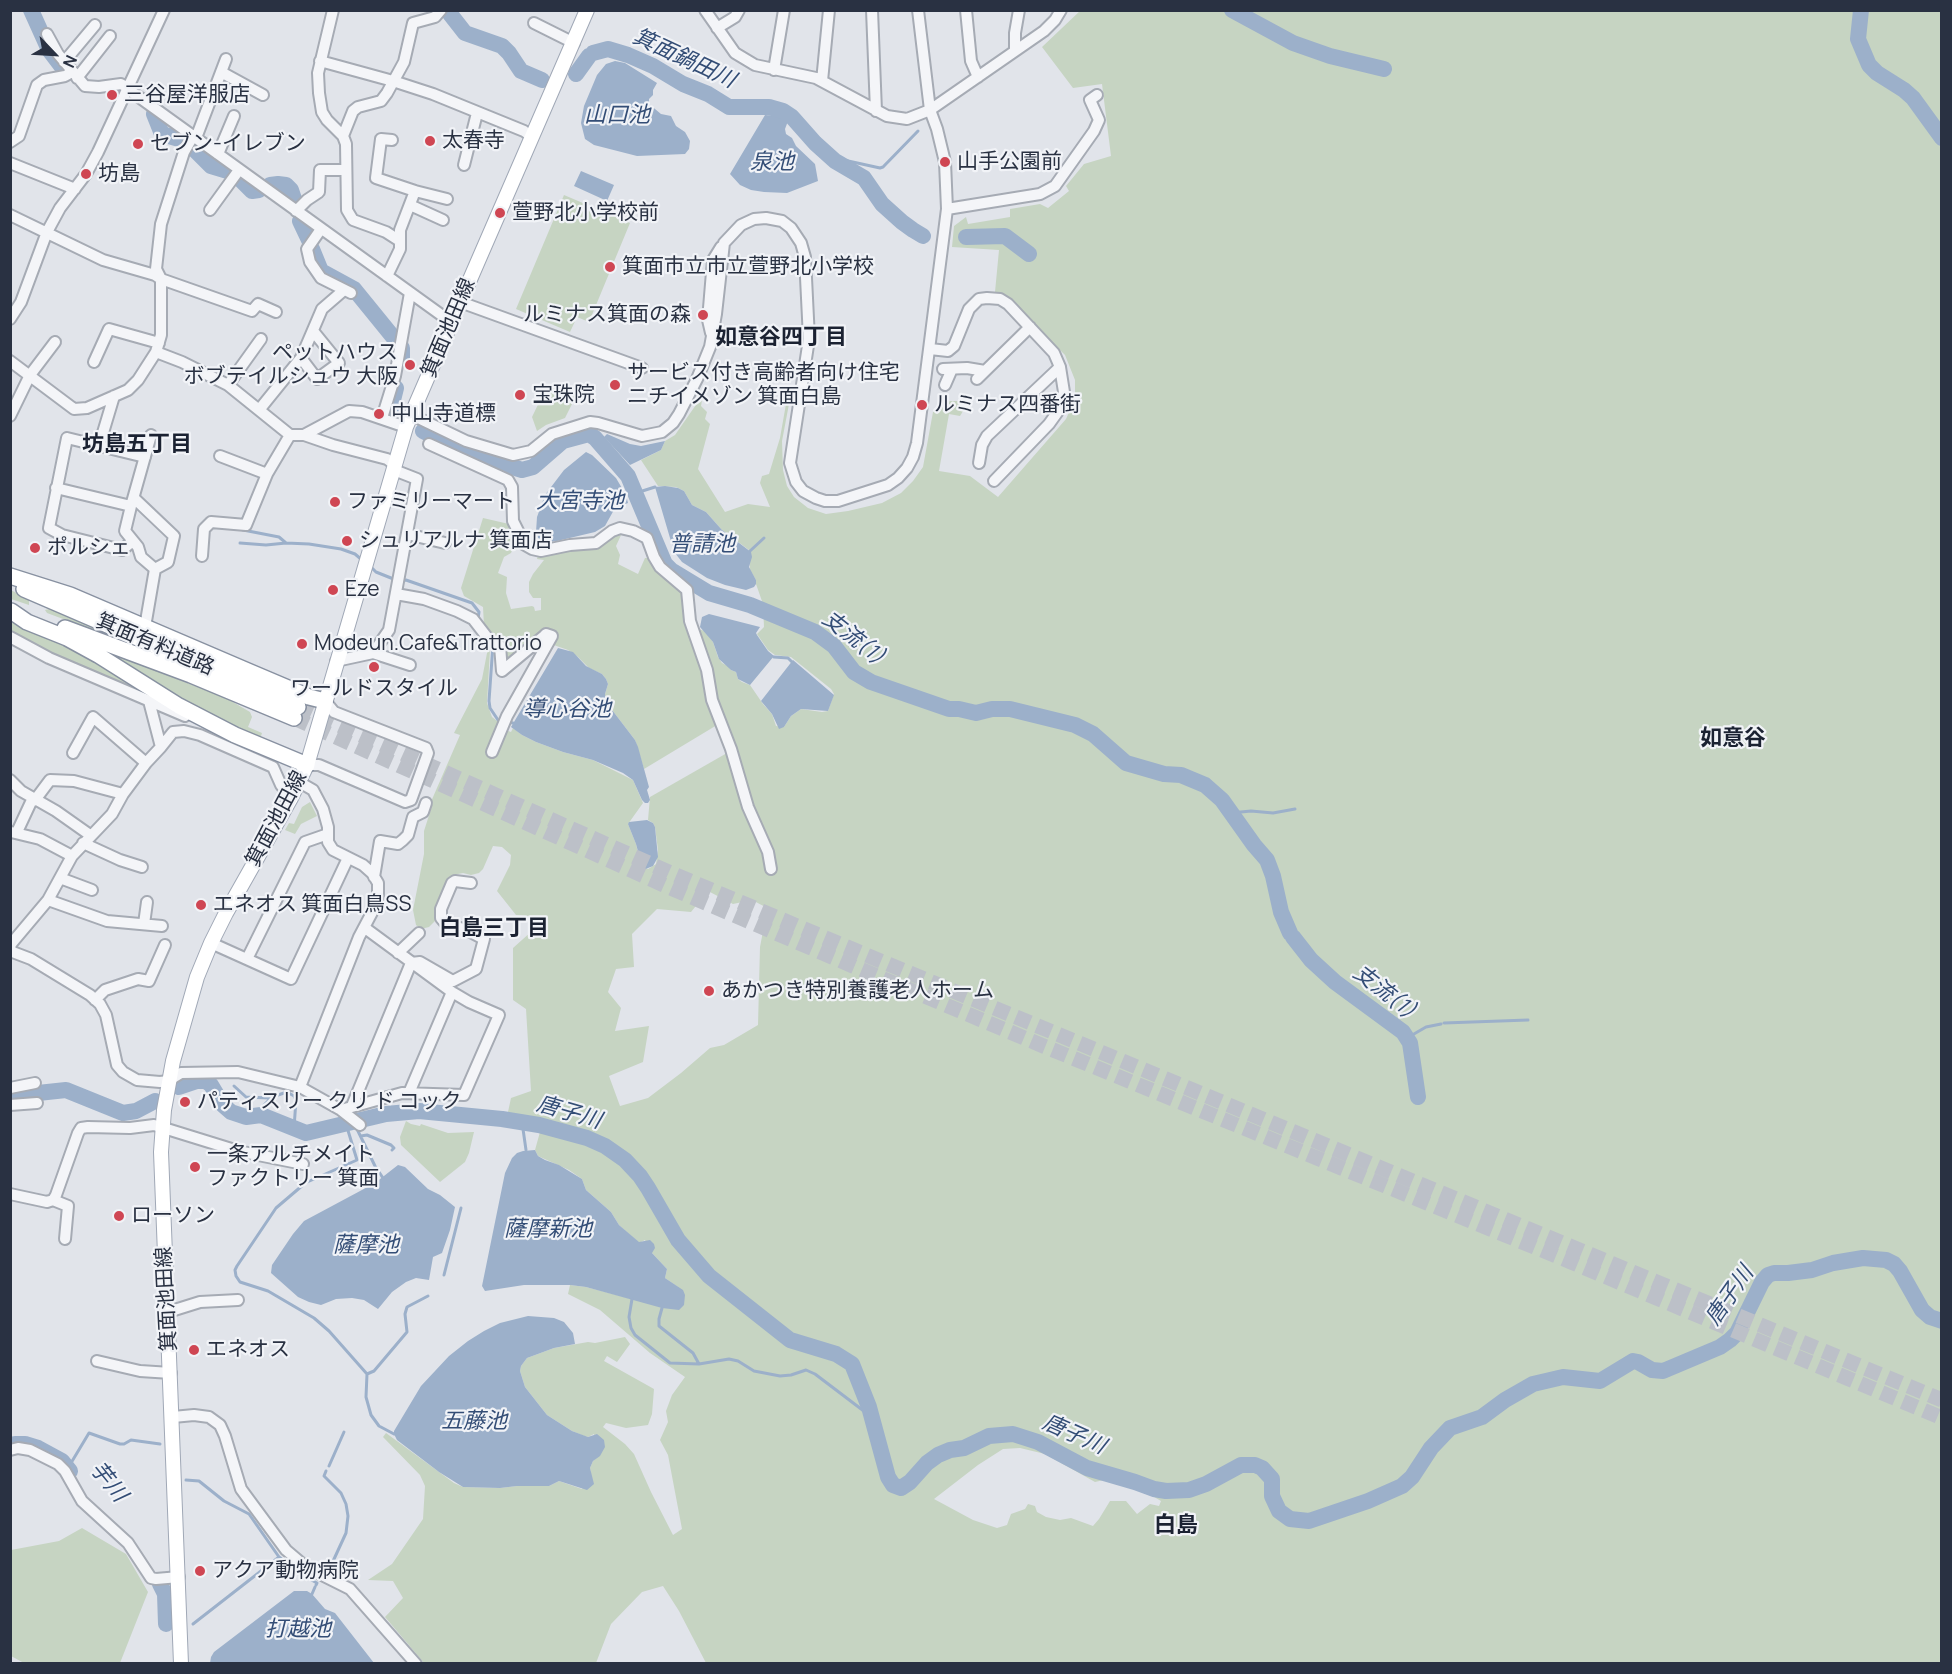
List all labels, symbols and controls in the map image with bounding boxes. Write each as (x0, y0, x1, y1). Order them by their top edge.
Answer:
north arrow (24, 24, 84, 84)
water label: 箕面鍋田川 (629, 24, 739, 94)
text: N (58, 52, 83, 71)
place label: 三谷屋洋服店 (124, 82, 250, 108)
marker: 三谷屋洋服店 (105, 88, 119, 102)
water label: 山口池 (584, 103, 650, 129)
place label: 太春寺 (442, 128, 505, 154)
place label: セブン-イレブン (150, 131, 306, 157)
marker: 太春寺 (423, 134, 437, 148)
marker: セブン-イレブン (131, 137, 145, 151)
place label: 山手公園前 (957, 149, 1062, 175)
water label: 泉池 (750, 150, 794, 176)
marker: 山手公園前 (938, 155, 952, 169)
place label: 坊島 (98, 161, 140, 187)
marker: 坊島 (79, 167, 93, 181)
place label: 萱野北小学校前 (512, 200, 659, 226)
marker: 萱野北小学校前 (493, 206, 507, 220)
place label: 箕面市立市立萱野北小学校 (622, 254, 874, 280)
marker: 箕面市立市立萱野北小学校 (603, 260, 617, 274)
street label: 箕面池田線 (417, 275, 481, 381)
place label: ルミナス箕面の森 (523, 302, 691, 328)
marker: ルミナス箕面の森 (696, 308, 710, 322)
district label: 如意谷四丁目 (715, 325, 847, 351)
place label: ペットハウス ボブテイルシュウ 大阪 (184, 340, 398, 390)
marker: ペットハウス ボブテイルシュウ 大阪 (403, 358, 417, 372)
place label: サービス付き高齢者向け住宅 ニチイメゾン 箕面白島 (627, 360, 900, 410)
marker: サービス付き高齢者向け住宅 ニチイメゾン 箕面白島 (608, 378, 622, 392)
place label: 宝珠院 (532, 382, 595, 408)
marker: 宝珠院 (513, 388, 527, 402)
place label: ルミナス四番街 (934, 392, 1081, 418)
marker: ルミナス四番街 (915, 398, 929, 412)
place label: 中山寺道標 (391, 401, 496, 427)
marker: 中山寺道標 (372, 407, 386, 421)
district label: 坊島五丁目 (82, 432, 192, 458)
place label: ファミリーマート (347, 489, 515, 515)
water label: 大宮寺池 (536, 489, 624, 515)
marker: ファミリーマート (328, 495, 342, 509)
place label: シュリアルナ 箕面店 (359, 528, 552, 554)
water label: 普請池 (669, 532, 735, 558)
marker: シュリアルナ 箕面店 (340, 534, 354, 548)
place label: ポルシェ (47, 535, 131, 561)
marker: ポルシェ (28, 541, 42, 555)
place label: Eze (345, 577, 380, 603)
marker: Eze (326, 583, 340, 597)
water label: 支流(1) (817, 606, 889, 670)
street label: 箕面有料道路 (92, 609, 218, 681)
place label: Modeun.Cafe&Trattorio (314, 631, 542, 657)
marker: Modeun.Cafe&Trattorio (295, 637, 309, 651)
marker: ワールドスタイル (367, 660, 381, 674)
place label: ワールドスタイル (290, 676, 458, 702)
water label: 導心谷池 (523, 697, 611, 723)
district label: 如意谷 (1700, 726, 1766, 752)
street label: 箕面池田線 (241, 767, 313, 871)
place label: エネオス 箕面白鳥SS (213, 892, 411, 918)
marker: エネオス 箕面白鳥SS (194, 898, 208, 912)
district label: 白島三丁目 (439, 916, 549, 942)
water label: 支流(1) (1348, 960, 1420, 1024)
place label: あかつき特別養護老人ホーム (721, 978, 994, 1004)
marker: あかつき特別養護老人ホーム (702, 984, 716, 998)
place label: パティスリー クリ ド コック (197, 1089, 462, 1115)
water label: 唐子川 (534, 1091, 604, 1135)
marker: パティスリー クリ ド コック (178, 1095, 192, 1109)
place label: 一条アルチメイト ファクトリー 箕面 (207, 1142, 379, 1192)
marker: 一条アルチメイト ファクトリー 箕面 (188, 1160, 202, 1174)
place label: ローソン (131, 1203, 215, 1229)
marker: ローソン (112, 1209, 126, 1223)
water label: 薩摩新池 (504, 1217, 592, 1243)
water label: 薩摩池 (333, 1233, 399, 1259)
street label: 箕面池田線 (152, 1246, 182, 1352)
water label: 唐子川 (1700, 1261, 1760, 1331)
place label: エネオス (206, 1337, 290, 1363)
marker: エネオス (187, 1343, 201, 1357)
water label: 五藤池 (441, 1409, 507, 1435)
water label: 唐子川 (1038, 1410, 1110, 1460)
water label: 芋川 (84, 1457, 132, 1507)
district label: 白島 (1154, 1513, 1198, 1539)
place label: アクア動物病院 (212, 1558, 359, 1584)
marker: アクア動物病院 (193, 1564, 207, 1578)
water label: 打越池 (265, 1617, 331, 1643)

